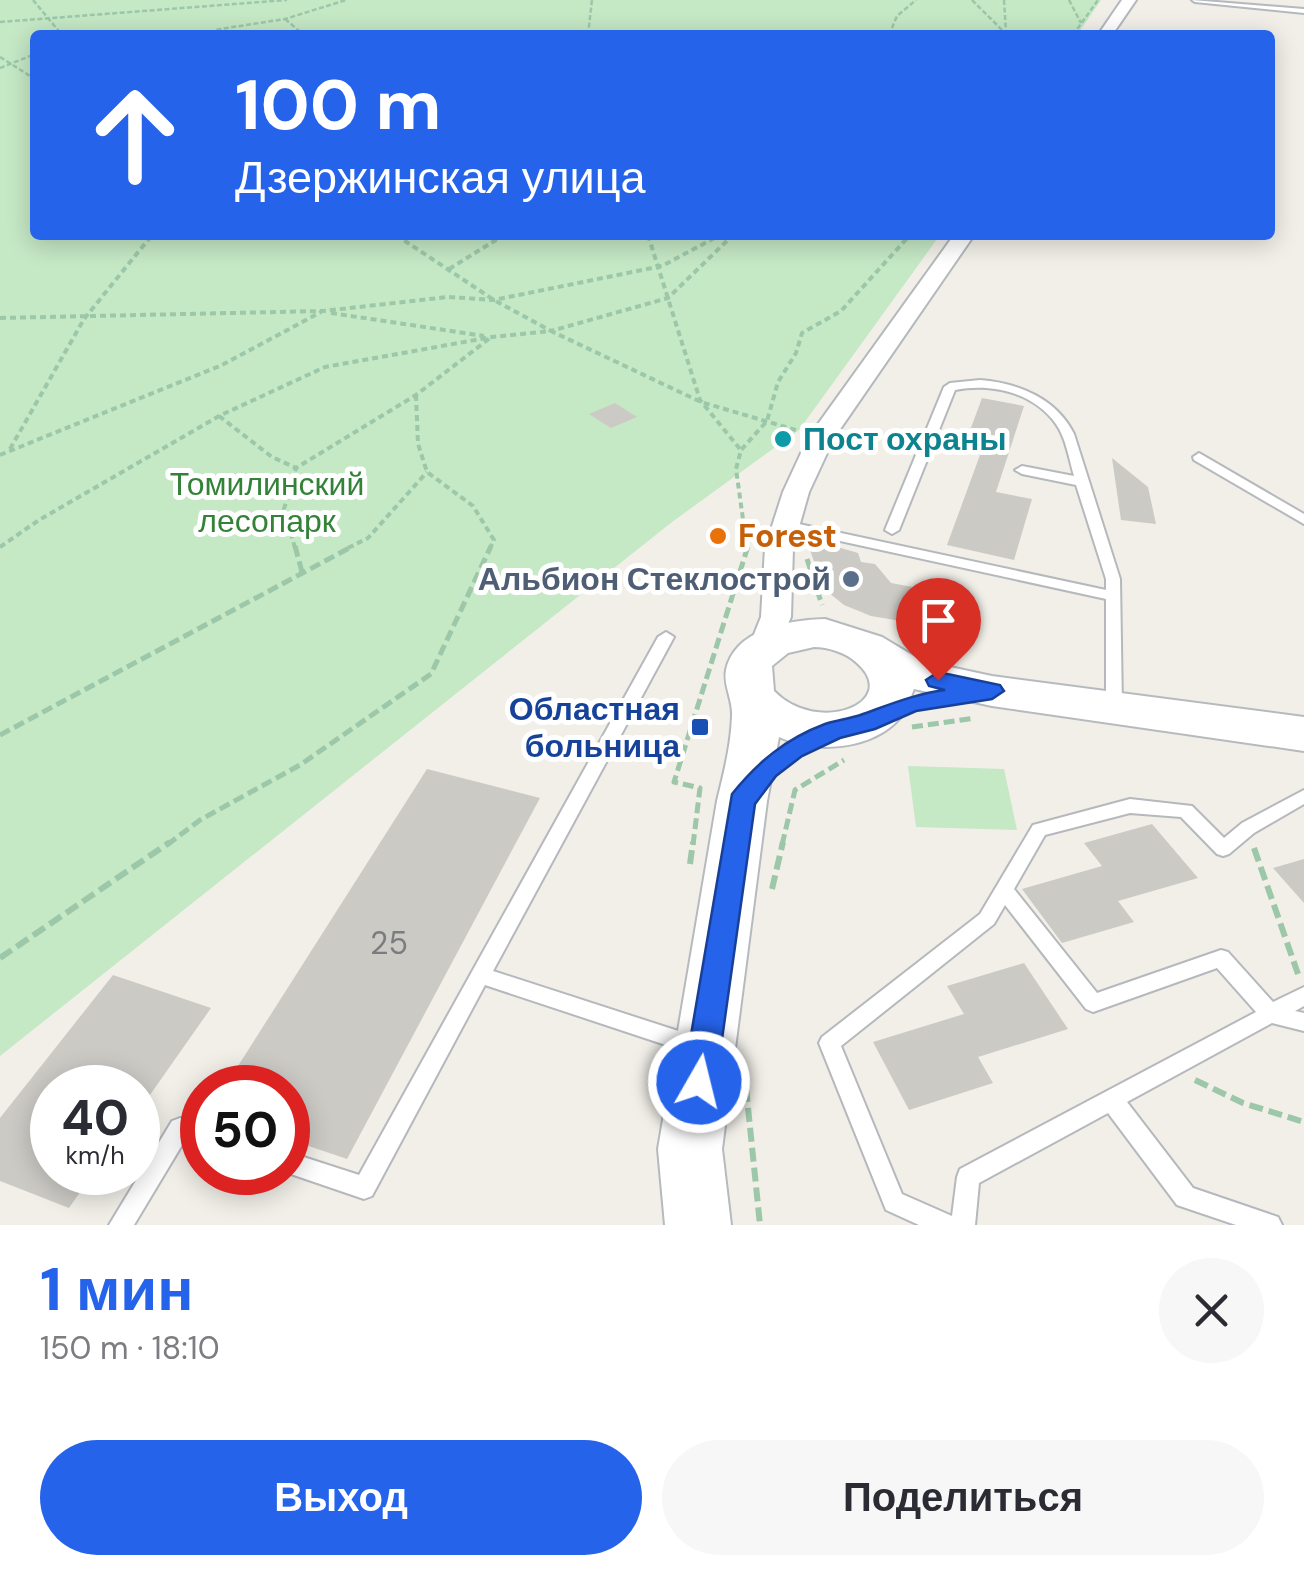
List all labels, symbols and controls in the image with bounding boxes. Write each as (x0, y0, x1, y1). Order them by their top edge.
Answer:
text: 100 m (235, 60, 441, 151)
icon: ahead (70, 70, 200, 200)
text: Дзержинская улица (235, 148, 646, 207)
place label: Пост охраны (803, 418, 1007, 460)
marker: Пост охраны (772, 428, 794, 450)
park label: Томилинский лесопарк (170, 463, 364, 542)
place label: Forest (738, 515, 837, 557)
marker: Forest (707, 525, 729, 547)
place label: Альбион Стеклострой (478, 558, 831, 600)
marker: Альбион Стеклострой (840, 568, 862, 590)
pin (896, 578, 981, 681)
icon: arrive (911, 593, 966, 648)
place label: Областная больница (509, 688, 680, 767)
marker: Областная больница (689, 716, 711, 738)
house number: 25 (370, 922, 408, 964)
position arrow (647, 1030, 751, 1134)
speed limit sign: 50 (180, 1065, 310, 1195)
text: 40 (61, 1085, 129, 1151)
text: km/h (65, 1139, 125, 1172)
text: 1 мин (40, 1250, 193, 1329)
button: close (1159, 1258, 1264, 1363)
text: 150 m · 18:10 (40, 1327, 220, 1369)
button: Выход (40, 1440, 642, 1555)
button: Поделиться (662, 1440, 1264, 1555)

